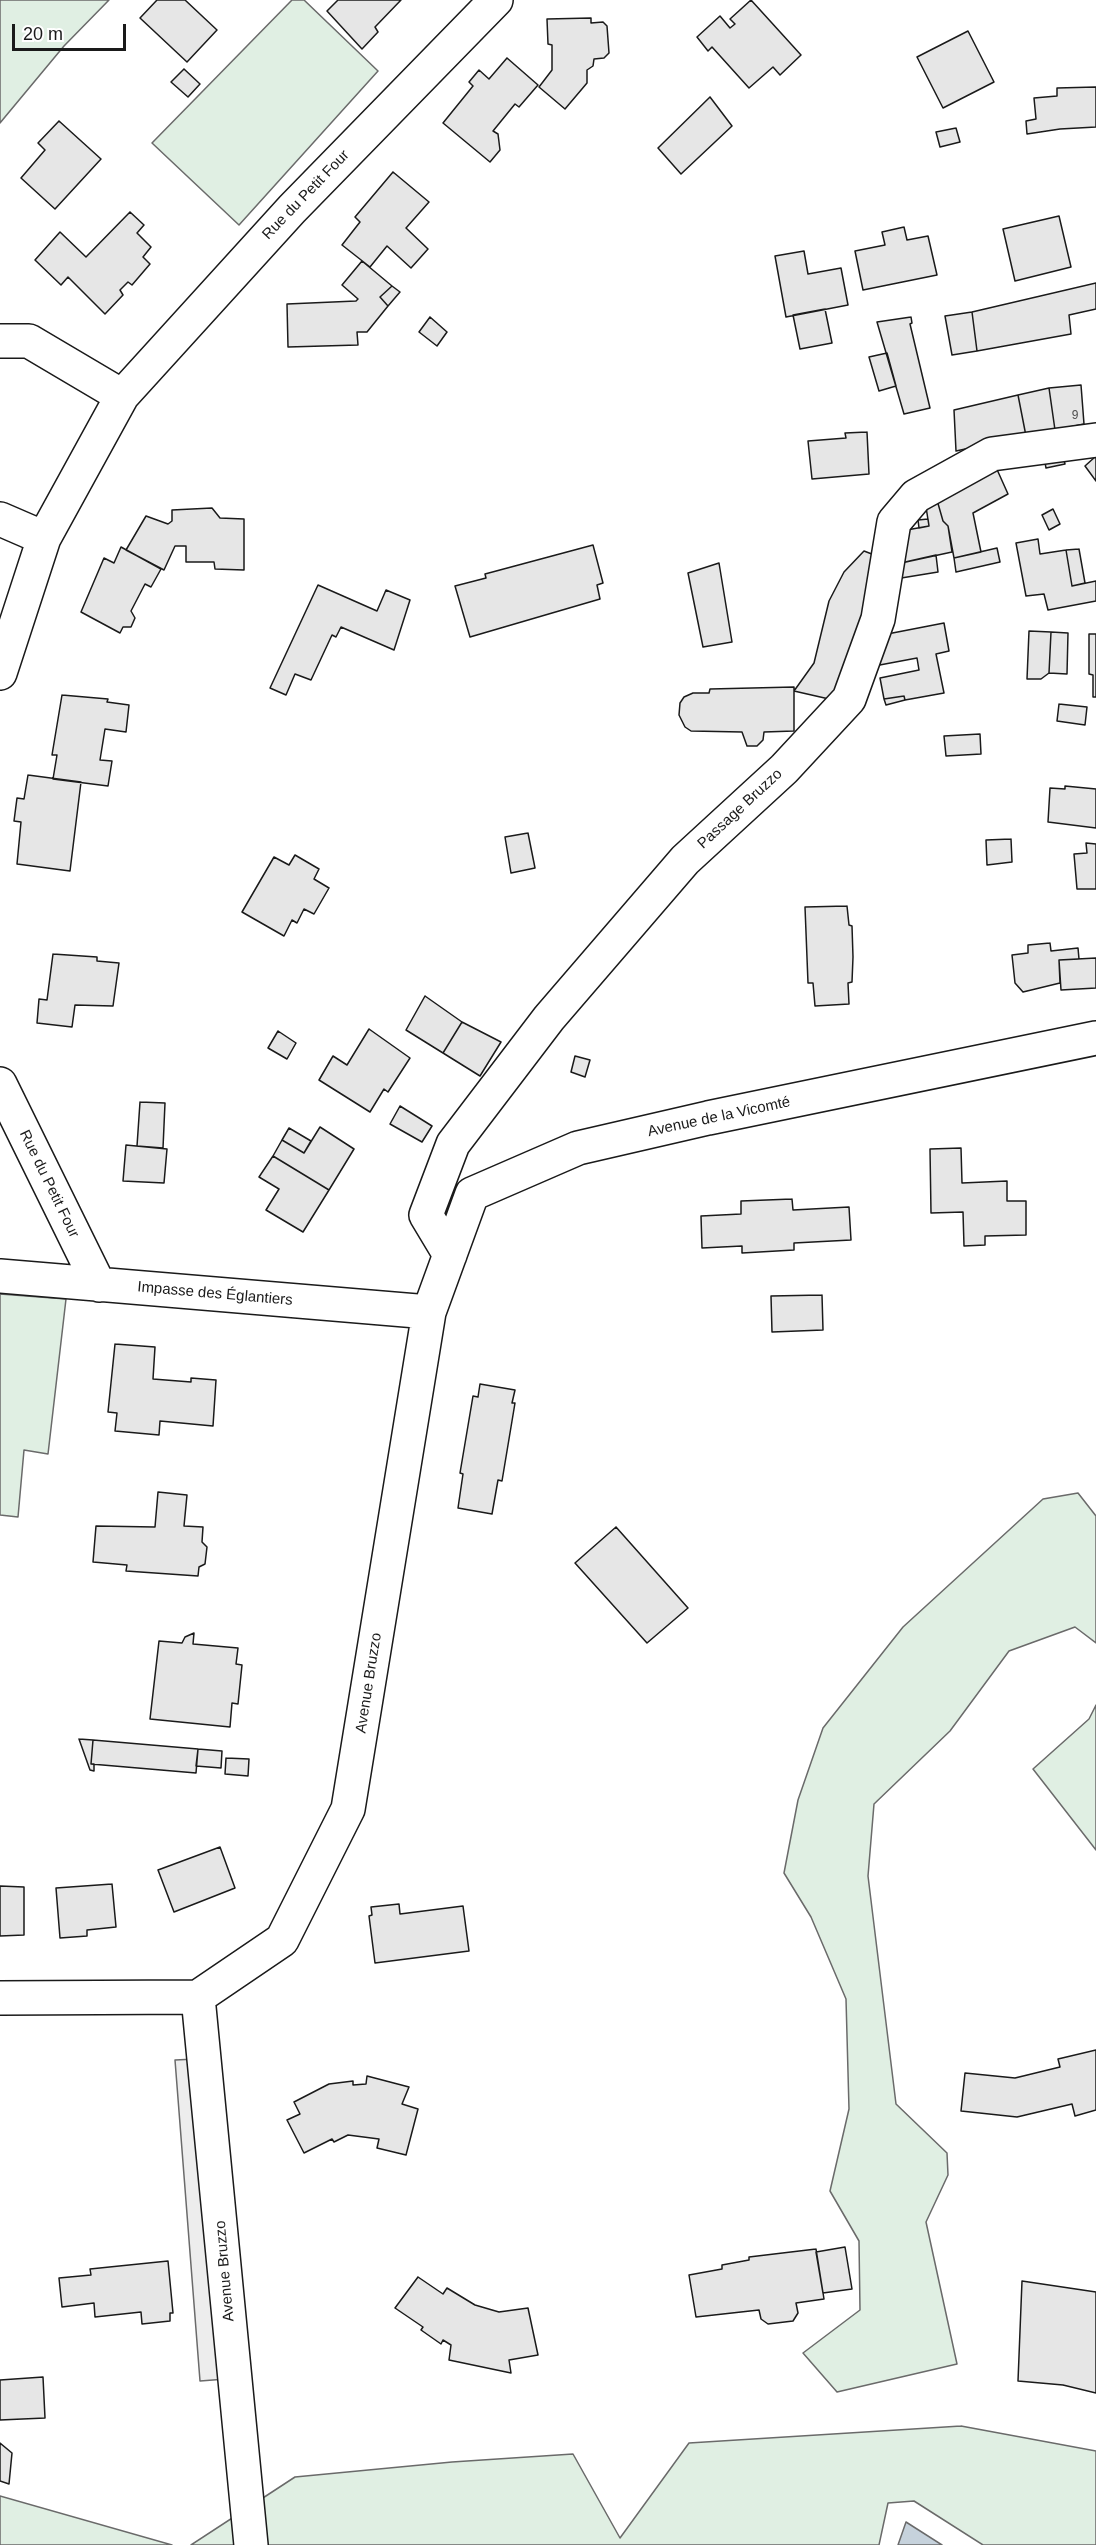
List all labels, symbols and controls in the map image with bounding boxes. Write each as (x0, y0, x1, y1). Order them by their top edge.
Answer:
scale bar (15, 12, 129, 50)
text: 20 m (23, 24, 63, 44)
street label: Rue du Petit Four (259, 146, 353, 244)
house number: 9 (1072, 409, 1078, 423)
street label: Passage Bruzzo (694, 765, 786, 853)
street label: Avenue de la Vicomté (646, 1093, 792, 1141)
street label: Rue du Petit Four (15, 1127, 83, 1241)
street label: Impasse des Églantiers (137, 1278, 293, 1310)
street label: Avenue Bruzzo (352, 1631, 386, 1735)
street label: Avenue Bruzzo (212, 2220, 238, 2322)

